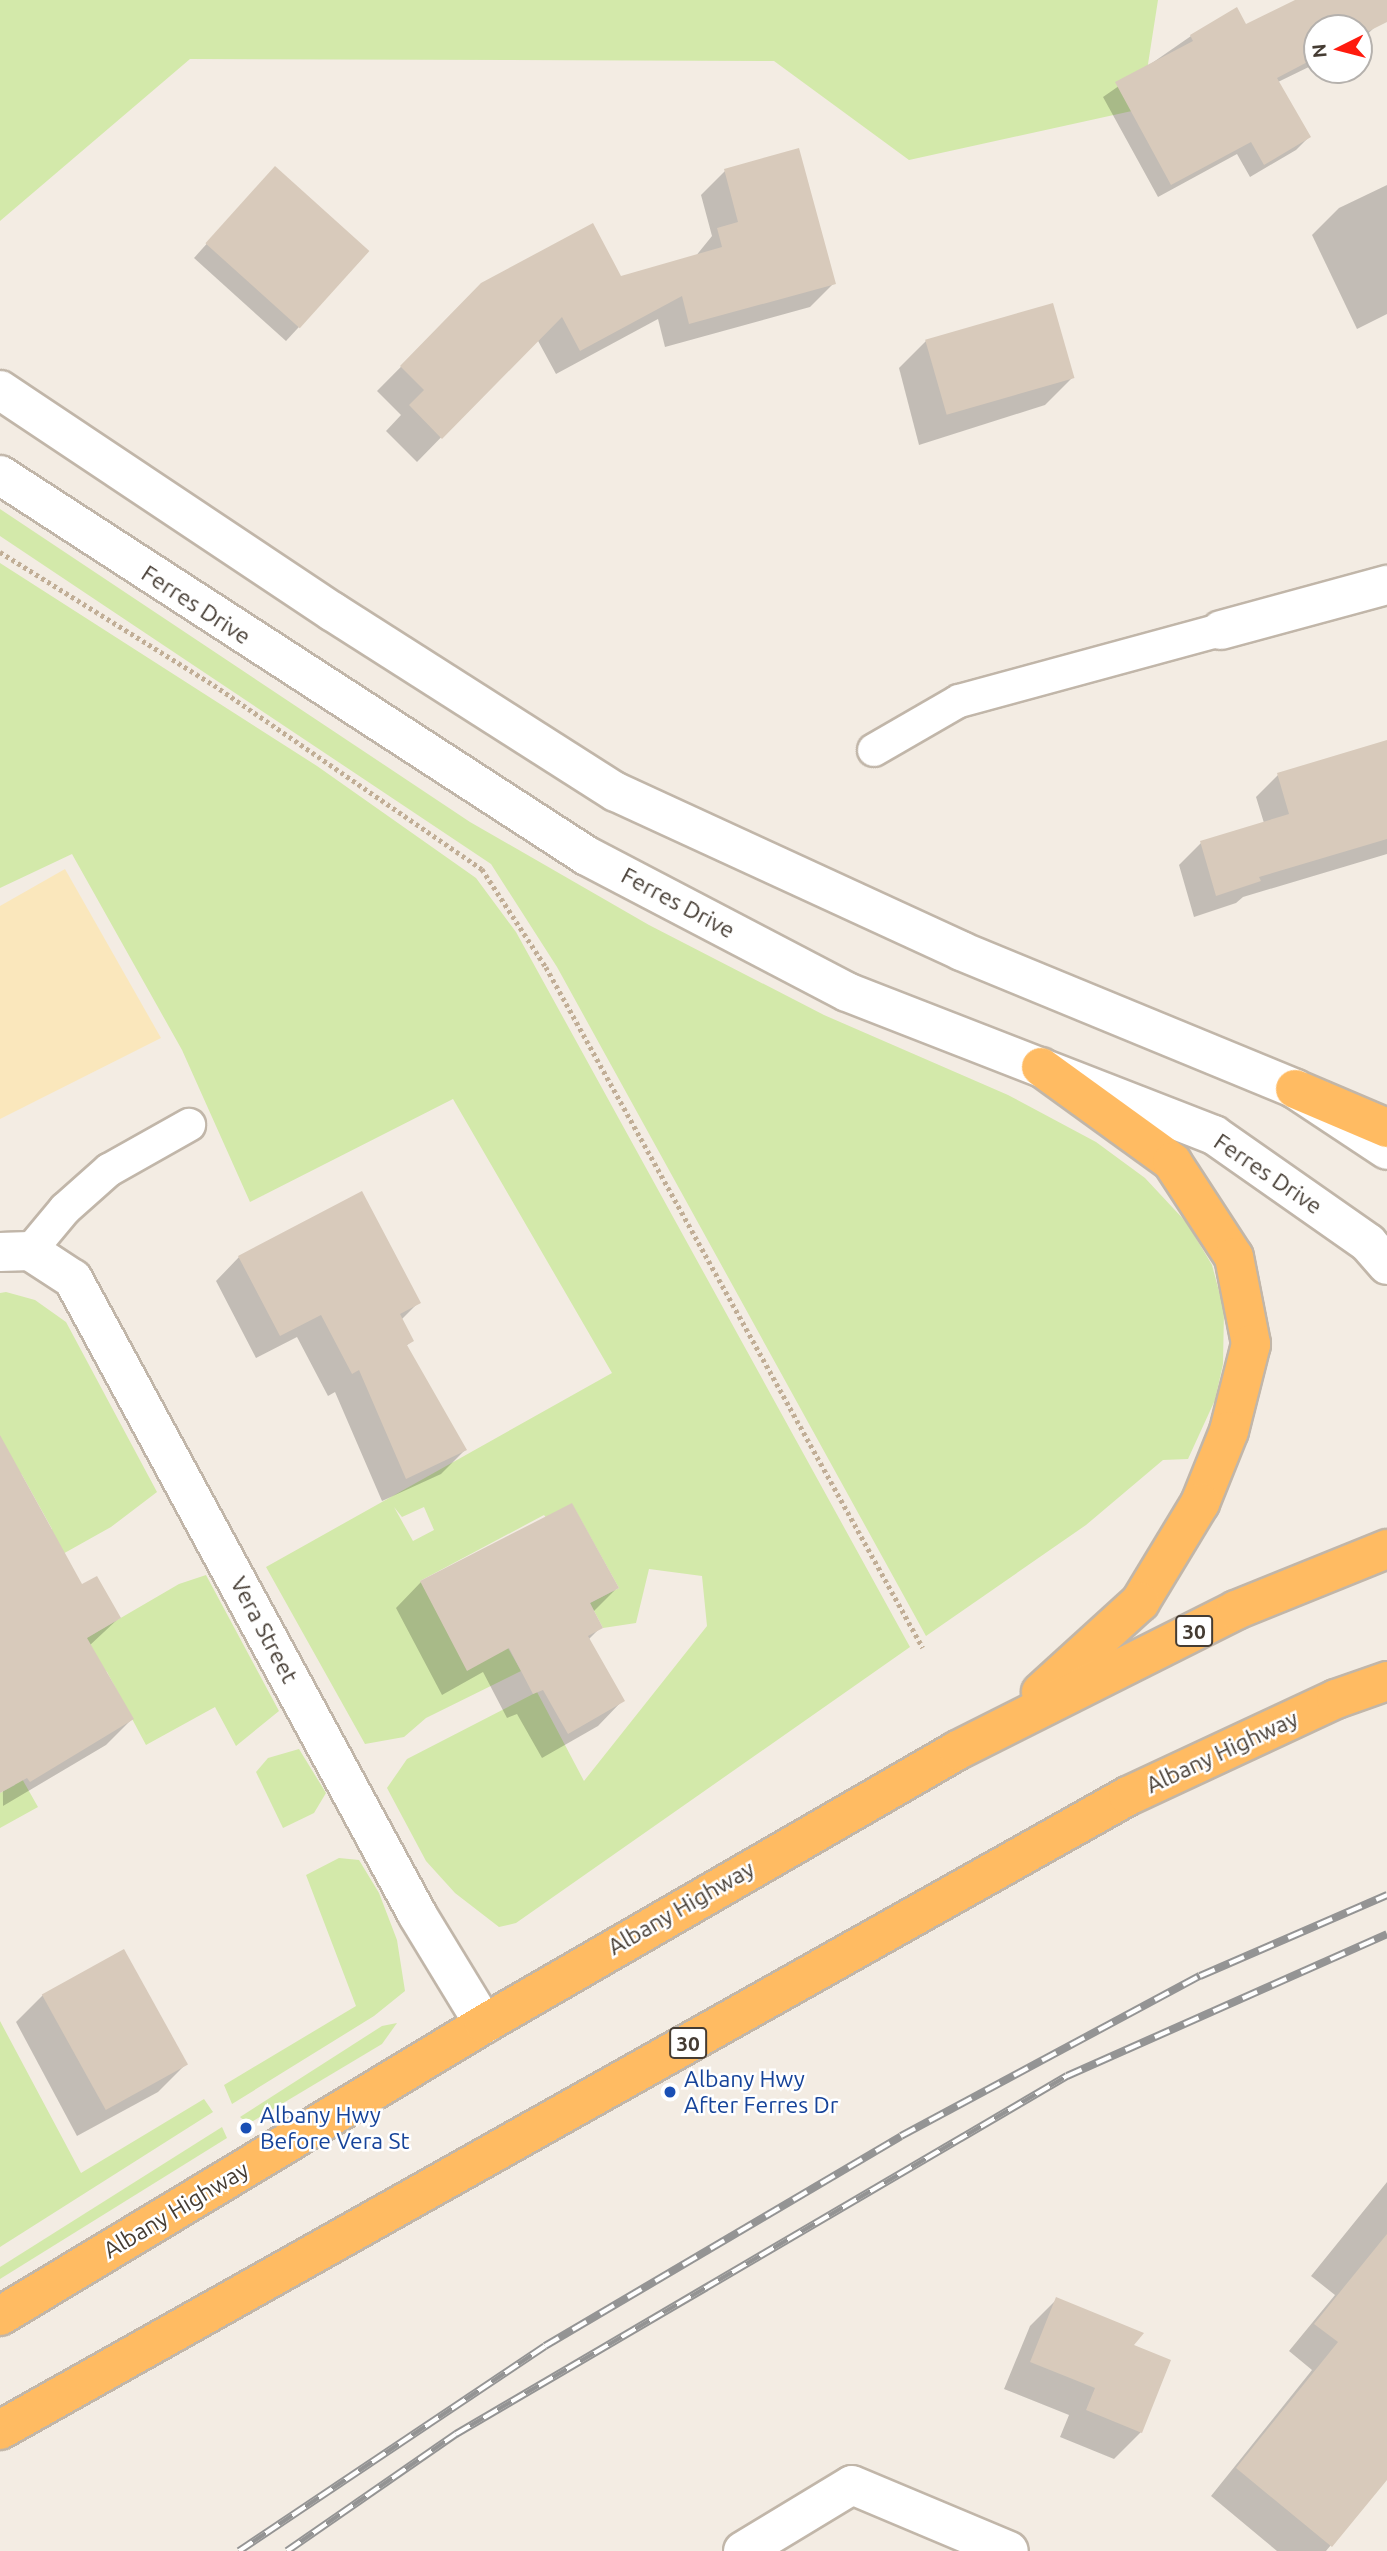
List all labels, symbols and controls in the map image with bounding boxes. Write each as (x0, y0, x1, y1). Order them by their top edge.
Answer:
north arrow (1303, 14, 1373, 84)
text: N (1307, 43, 1331, 59)
street label: Ferres Drive (136, 560, 256, 650)
street label: Ferres Drive (617, 862, 739, 944)
street label: Ferres Drive (1209, 1128, 1327, 1220)
street label: Vera Street (224, 1572, 304, 1688)
road number: 30 (1175, 1614, 1213, 1648)
street label: Albany Highway (1142, 1705, 1302, 1799)
street label: Albany Highway (603, 1855, 759, 1961)
road number: 30 (669, 2025, 707, 2060)
place label: Albany Hwy After Ferres Dr (684, 2065, 838, 2119)
marker: Albany Hwy After Ferres Dr (662, 2084, 678, 2100)
place label: Albany Hwy Before Vera St (260, 2101, 409, 2155)
marker: Albany Hwy Before Vera St (238, 2120, 254, 2136)
street label: Albany Highway (99, 2156, 253, 2264)

